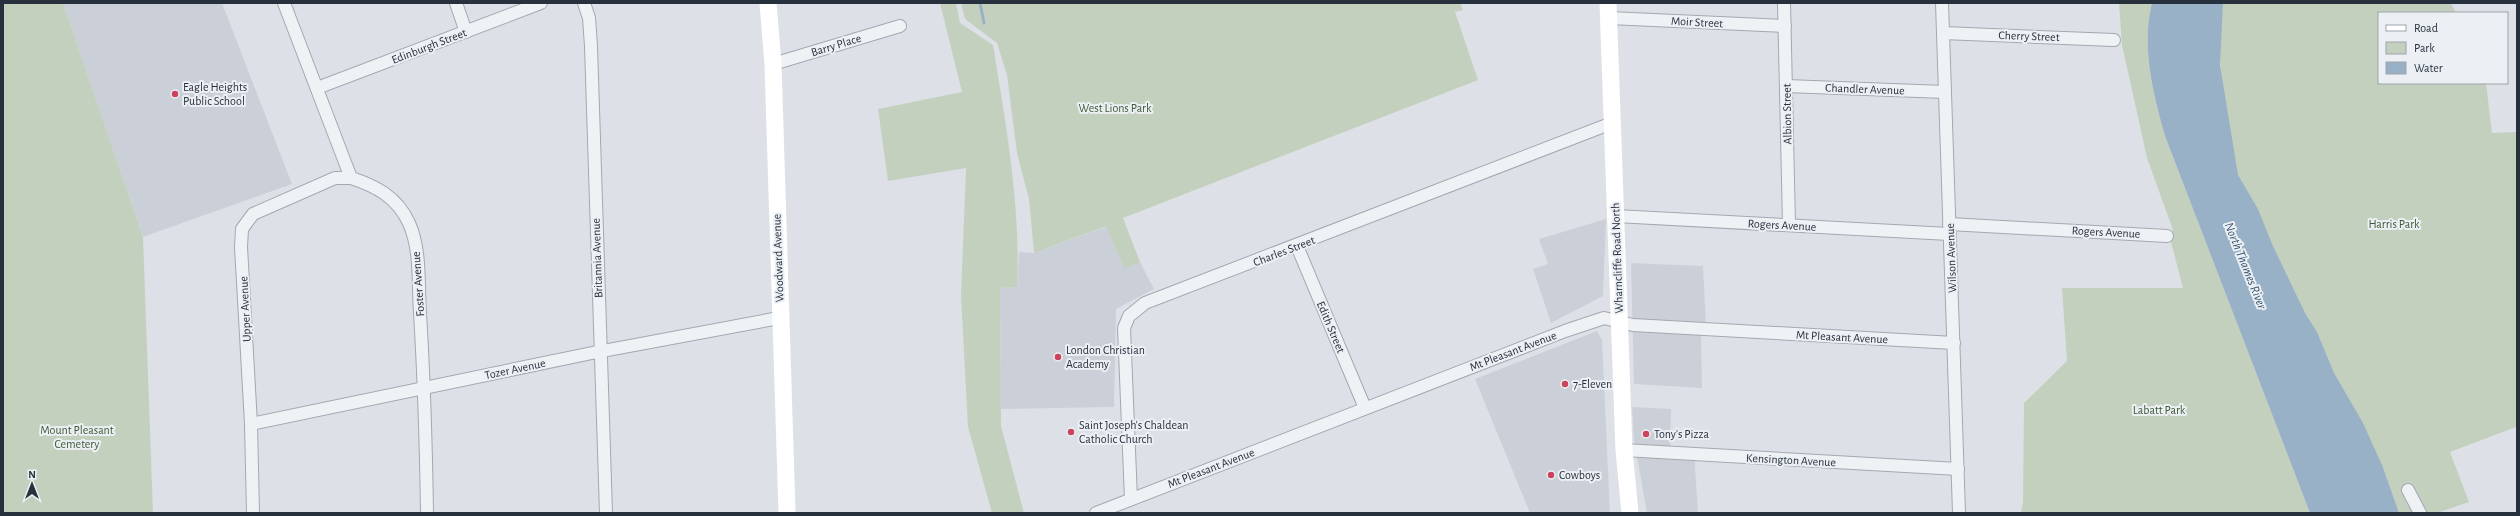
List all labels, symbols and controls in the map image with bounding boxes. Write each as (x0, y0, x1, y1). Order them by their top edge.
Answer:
legend (2378, 12, 2508, 84)
street label: Moir Street (1671, 15, 1724, 29)
text: Road (2414, 22, 2438, 34)
street label: Edinburgh Street (390, 26, 468, 66)
street label: Cherry Street (1998, 29, 2060, 44)
street label: Barry Place (809, 32, 863, 59)
text: Park (2414, 42, 2435, 54)
text: Water (2414, 62, 2443, 74)
place label: Eagle Heights Public School (183, 81, 247, 107)
street label: Chandler Avenue (1825, 82, 1905, 96)
street label: Albion Street (1780, 83, 1794, 145)
marker: Eagle Heights Public School (170, 89, 180, 99)
park label: West Lions Park (1079, 102, 1152, 114)
street label: Wharncliffe Road North (1609, 202, 1625, 314)
street label: Woodward Avenue (770, 214, 786, 302)
street label: Rogers Avenue (1747, 217, 1817, 233)
street label: Britannia Avenue (590, 218, 604, 298)
park label: Harris Park (2368, 218, 2420, 230)
water label: North Thames River (2222, 221, 2269, 312)
street label: Wilson Avenue (1944, 223, 1958, 293)
street label: Rogers Avenue (2071, 224, 2141, 240)
street label: Charles Street (1252, 234, 1317, 268)
street label: Foster Avenue (410, 251, 426, 317)
street label: Upper Avenue (237, 276, 253, 342)
street label: Edith Street (1315, 299, 1347, 355)
street label: Mt Pleasant Avenue (1468, 329, 1558, 373)
street label: Mt Pleasant Avenue (1796, 329, 1888, 345)
place label: London Christian Academy (1066, 344, 1145, 371)
marker: London Christian Academy (1053, 352, 1063, 362)
street label: Tozer Avenue (483, 357, 547, 381)
place label: 7-Eleven (1573, 378, 1612, 390)
marker: 7-Eleven (1560, 379, 1570, 389)
park label: Labatt Park (2133, 404, 2186, 416)
place label: Saint Joseph's Chaldean Catholic Church (1079, 419, 1189, 445)
park label: Mount Pleasant Cemetery (40, 424, 114, 451)
marker: Saint Joseph's Chaldean Catholic Church (1066, 427, 1076, 437)
place label: Tony's Pizza (1654, 428, 1709, 441)
marker: Tony's Pizza (1641, 429, 1651, 439)
street label: Mt Pleasant Avenue (1166, 446, 1256, 490)
street label: Kensington Avenue (1746, 452, 1836, 468)
north arrow (12, 464, 52, 504)
text: N (28, 469, 36, 480)
place label: Cowboys (1559, 469, 1600, 482)
marker: Cowboys (1546, 470, 1556, 480)

